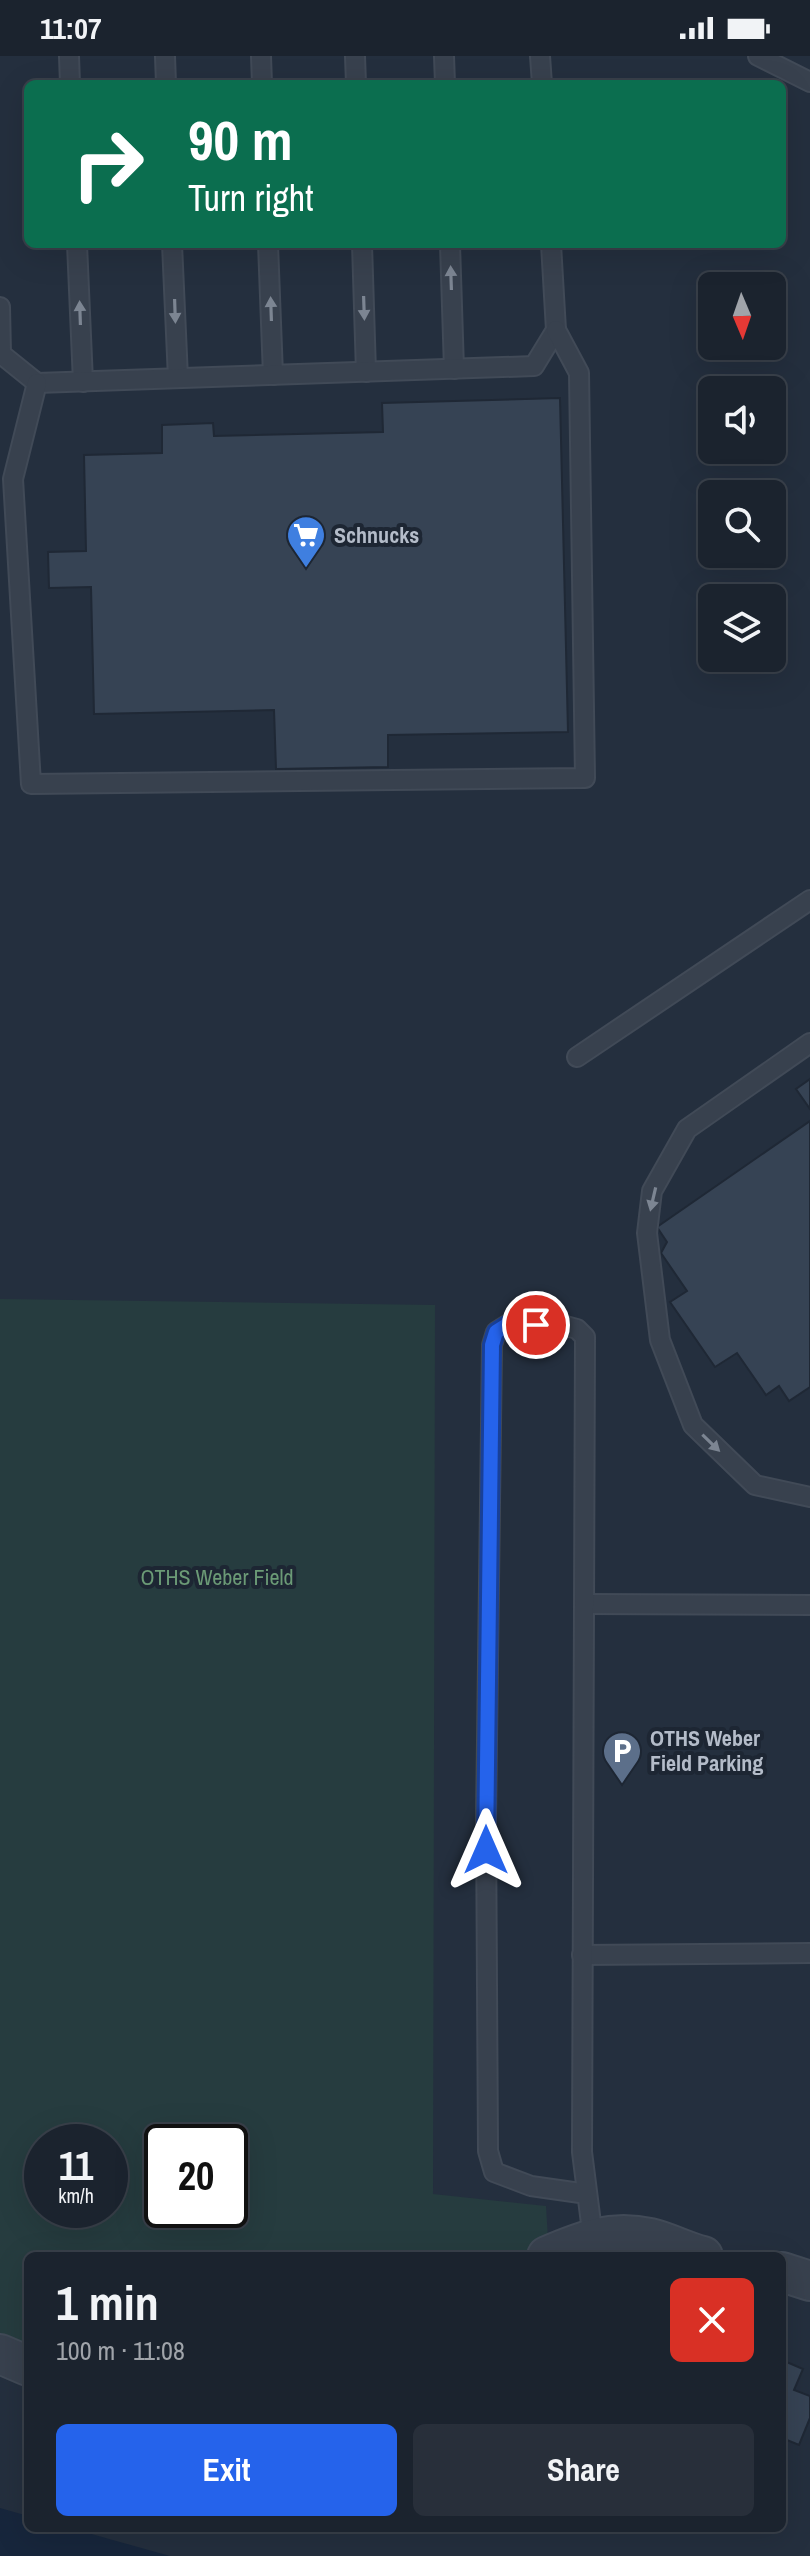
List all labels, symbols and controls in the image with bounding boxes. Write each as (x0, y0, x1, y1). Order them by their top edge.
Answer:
text: 11:07 (40, 8, 102, 48)
text: 90 m (188, 102, 293, 177)
icon: right (56, 112, 160, 216)
text: Turn right (188, 174, 313, 222)
one-way arrow (445, 265, 458, 290)
north arrow (698, 272, 786, 360)
map controls (698, 272, 786, 672)
one-way arrow (264, 296, 277, 321)
one-way arrow (357, 296, 370, 321)
one-way arrow (169, 299, 182, 324)
one-way arrow (73, 300, 86, 325)
button: sound (698, 376, 786, 464)
button: search (698, 480, 786, 568)
supermarket icon: Schnucks (285, 514, 327, 569)
place label: Schnucks (334, 520, 419, 550)
button: layers (698, 584, 786, 672)
one-way arrow (646, 1186, 659, 1211)
pin (502, 1291, 570, 1359)
icon: arrive (514, 1303, 558, 1347)
one-way arrow (702, 1434, 721, 1452)
park label: OTHS Weber Field (140, 1562, 294, 1592)
place label: OTHS Weber Field Parking (650, 1723, 763, 1778)
parking icon: OTHS Weber Field Parking (601, 1730, 643, 1785)
position arrow (444, 1808, 528, 1892)
speed limit sign: 20 (144, 2124, 248, 2228)
text: 11 (59, 2139, 93, 2192)
text: km/h (58, 2182, 94, 2209)
text: 1 min (56, 2270, 159, 2335)
button: close (670, 2278, 754, 2362)
text: 100 m · 11:08 (56, 2333, 185, 2368)
button: Exit (56, 2424, 397, 2516)
button: Share (413, 2424, 754, 2516)

